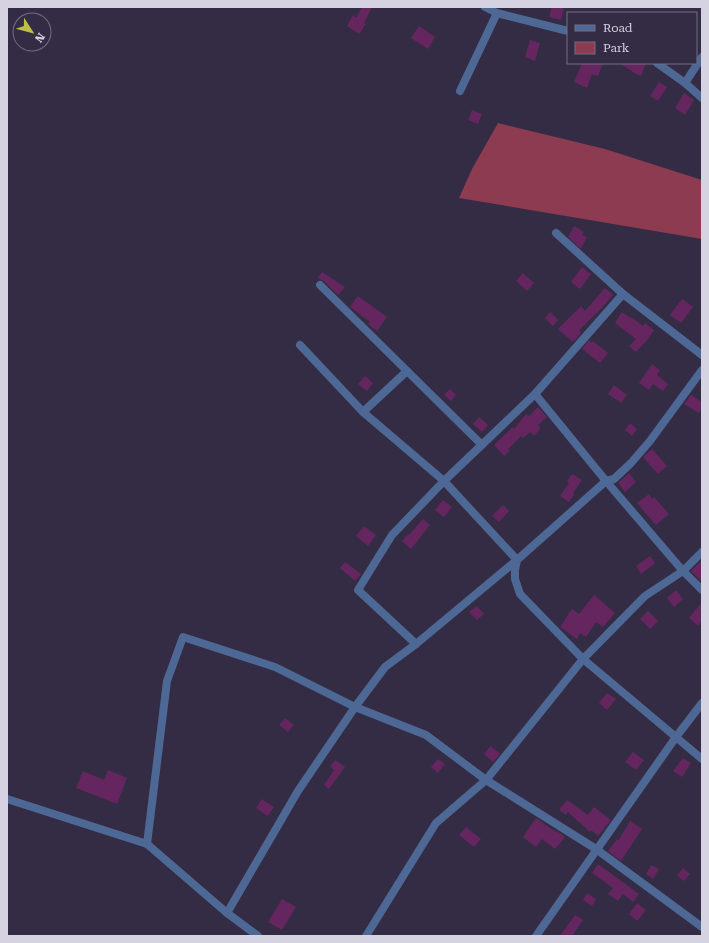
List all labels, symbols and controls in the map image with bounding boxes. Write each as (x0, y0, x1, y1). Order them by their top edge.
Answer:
north arrow (12, 12, 52, 52)
legend (567, 12, 697, 64)
text: Road (603, 21, 633, 35)
text: N (32, 30, 47, 45)
text: Park (603, 41, 630, 55)

